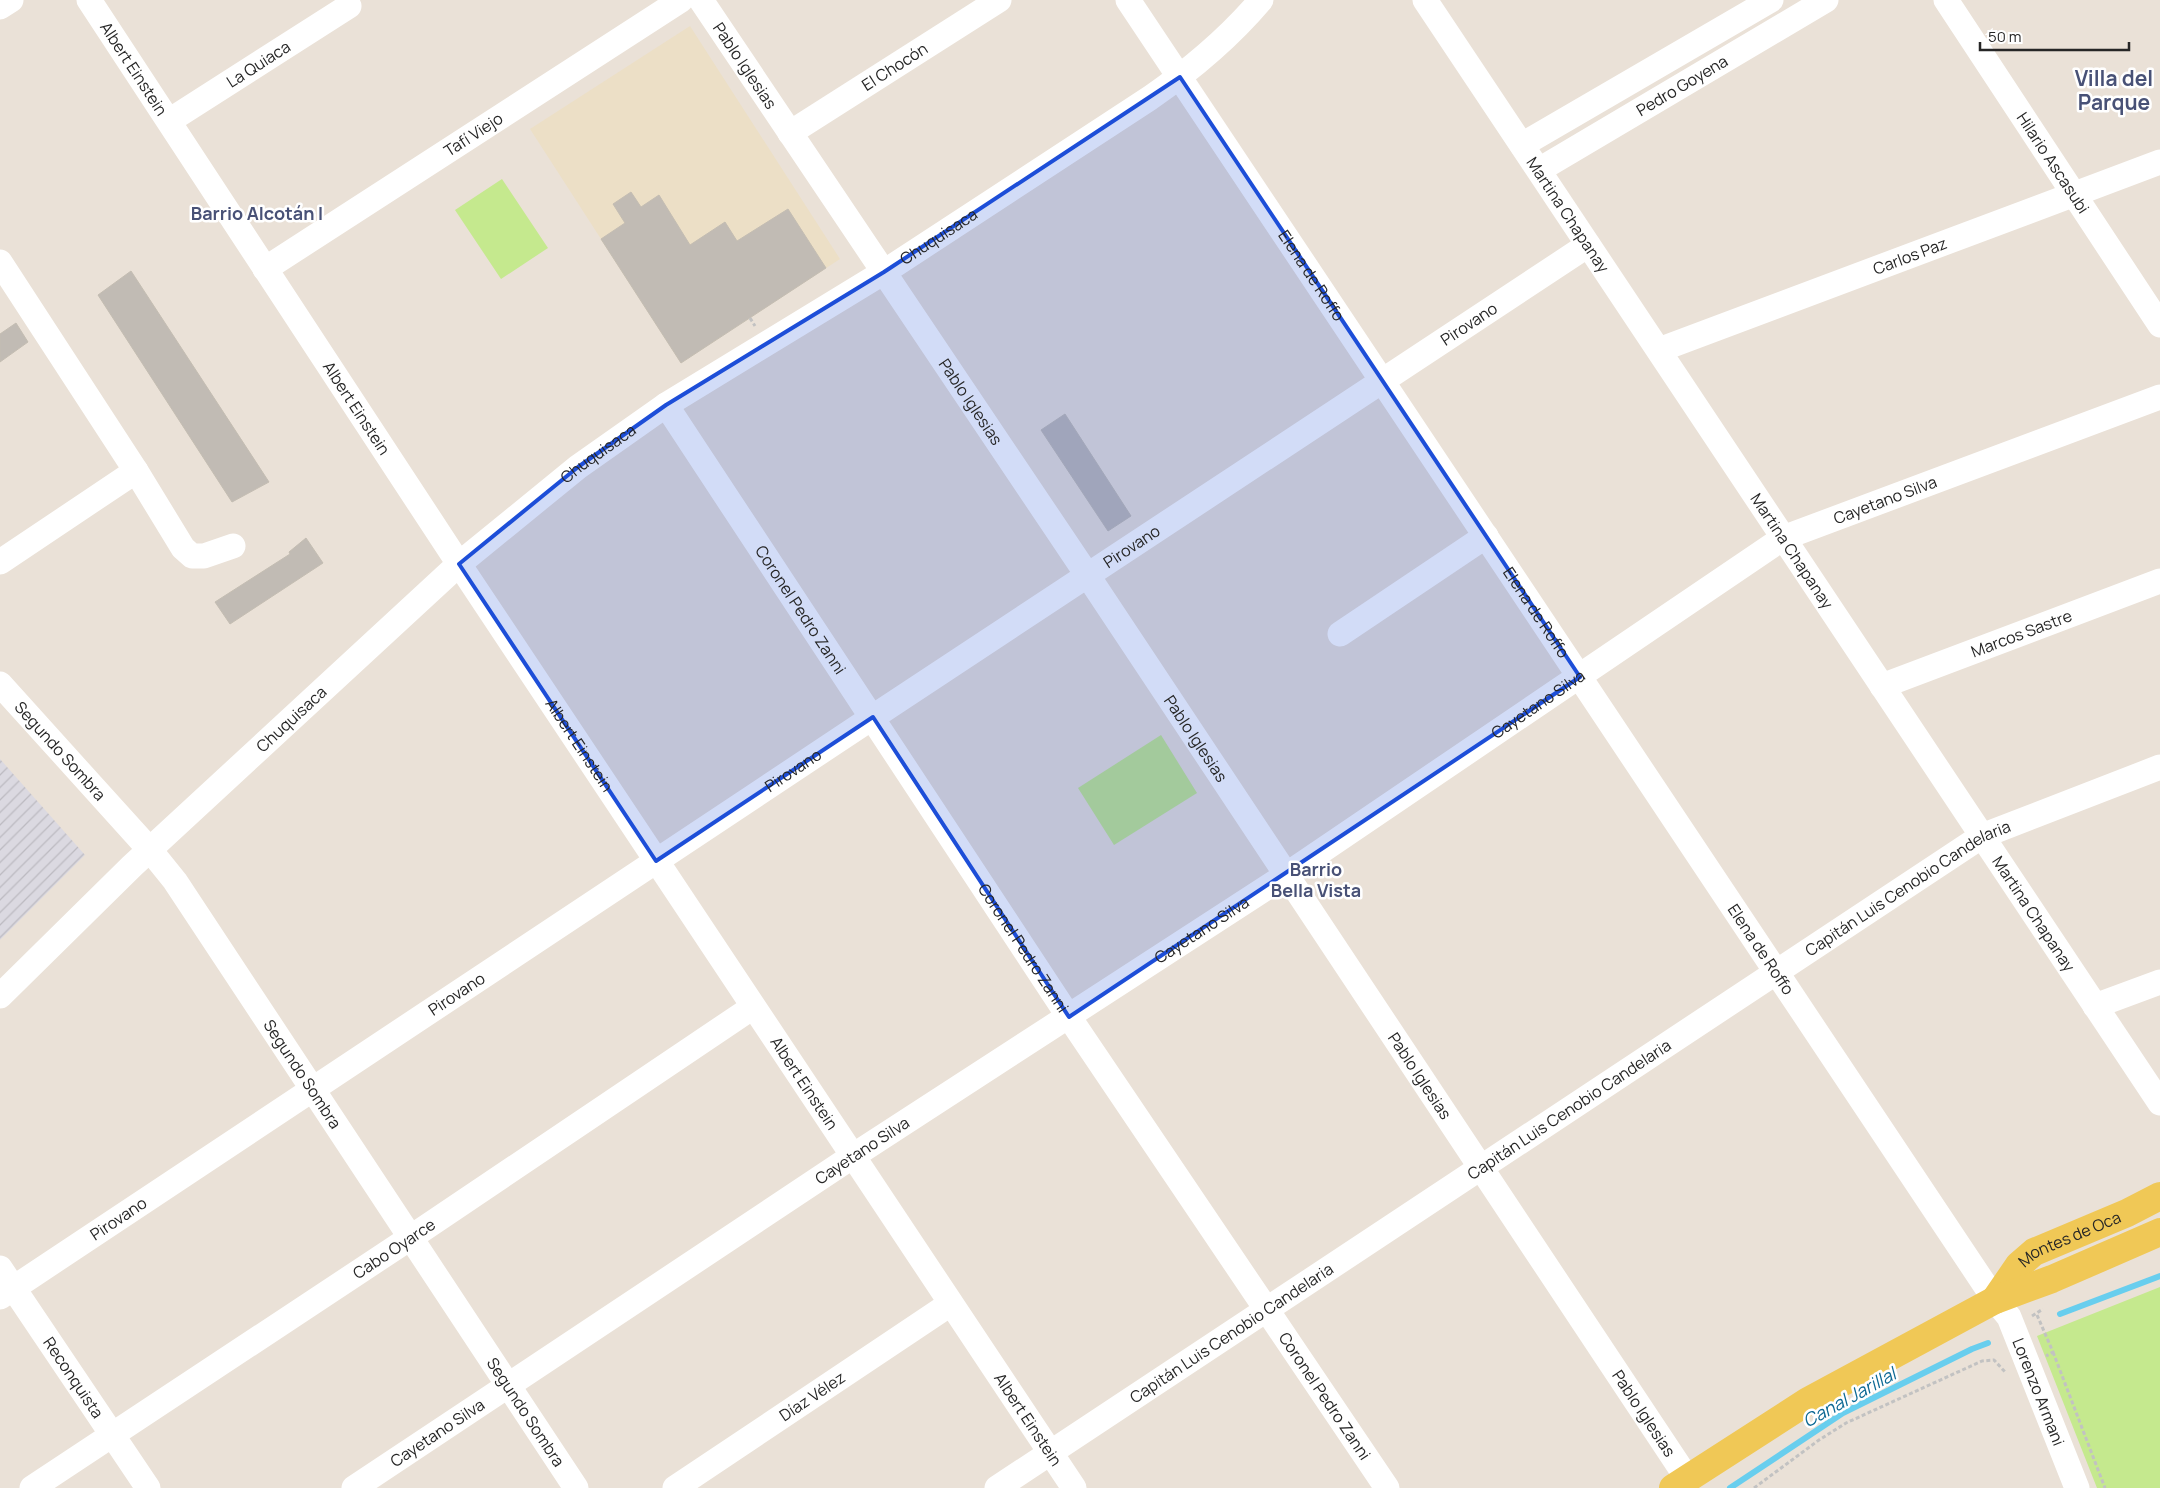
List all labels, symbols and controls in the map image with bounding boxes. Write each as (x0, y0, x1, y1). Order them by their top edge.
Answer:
street label: Albert Einstein (95, 18, 173, 120)
street label: Pablo Iglesias (708, 18, 782, 113)
scale bar (1980, 20, 2129, 52)
text: 50 m (1988, 26, 2022, 47)
street label: La Quiaca (222, 35, 294, 93)
street label: El Chocón (857, 37, 932, 96)
street label: Pedro Goyena (1632, 50, 1732, 121)
district label: Villa del Parque (2075, 64, 2153, 116)
street label: Tafí Viejo (440, 107, 507, 162)
street label: Hilario Ascasubi (2012, 108, 2095, 218)
street label: Martina Chapanay (1522, 153, 1615, 277)
district label: Barrio Alcotán I (191, 201, 323, 225)
street label: Chuquisaca (896, 203, 981, 270)
street label: Elena de Roffo (1273, 226, 1350, 325)
street label: Carlos Paz (1870, 232, 1950, 280)
street label: Pirovano (1436, 297, 1501, 350)
street label: Pablo Iglesias (934, 354, 1008, 449)
street label: Albert Einstein (318, 357, 395, 459)
street label: Chuquisaca (556, 419, 640, 488)
street label: Cayetano Silva (1830, 470, 1940, 529)
street label: Martina Chapanay (1746, 489, 1839, 613)
street label: Pirovano (1099, 520, 1164, 573)
street label: Coronel Pedro Zanni (750, 541, 851, 678)
street label: Elena de Roffo (1498, 563, 1575, 662)
street label: Marcos Sastre (1968, 604, 2075, 662)
street label: Cayetano Silva (1487, 665, 1589, 744)
street label: Chuquisaca (251, 681, 331, 757)
street label: Pablo Iglesias (1159, 691, 1233, 786)
street label: Albert Einstein (541, 694, 618, 796)
street label: Segundo Sombra (10, 696, 111, 805)
street label: Pirovano (760, 743, 826, 797)
street label: Capitán Luis Cenobio Candelaria (1801, 815, 2014, 961)
street label: Martina Chapanay (1987, 852, 2081, 976)
district label: Barrio Bella Vista (1271, 857, 1361, 902)
street label: Coronel Pedro Zanni (973, 879, 1074, 1017)
street label: Cayetano Silva (1150, 891, 1253, 969)
street label: Elena de Roffo (1723, 899, 1799, 999)
street label: Pirovano (424, 967, 489, 1021)
street label: Segundo Sombra (259, 1015, 347, 1133)
street label: Pablo Iglesias (1383, 1028, 1457, 1124)
street label: Albert Einstein (765, 1032, 843, 1134)
street label: Capitán Luis Cenobio Candelaria (1463, 1034, 1675, 1185)
street label: Cayetano Silva (811, 1111, 914, 1189)
street label: Pirovano (86, 1192, 151, 1245)
street label: Montes de Oca (2013, 1206, 2124, 1272)
street label: Cabo Oyarce (348, 1213, 439, 1284)
street label: Capitán Luis Cenobio Candelaria (1125, 1258, 1337, 1408)
street label: Coronel Pedro Zanni (1274, 1328, 1376, 1464)
street label: Reconquista (38, 1333, 109, 1422)
street label: Lorenzo Armani (2007, 1335, 2070, 1449)
street label: Segundo Sombra (482, 1353, 570, 1471)
water label: Canal Jarillal (1798, 1360, 1902, 1432)
street label: Díaz Vélez (775, 1366, 849, 1426)
street label: Pablo Iglesias (1607, 1366, 1681, 1461)
street label: Albert Einstein (989, 1368, 1067, 1470)
street label: Cayetano Silva (386, 1393, 489, 1472)

